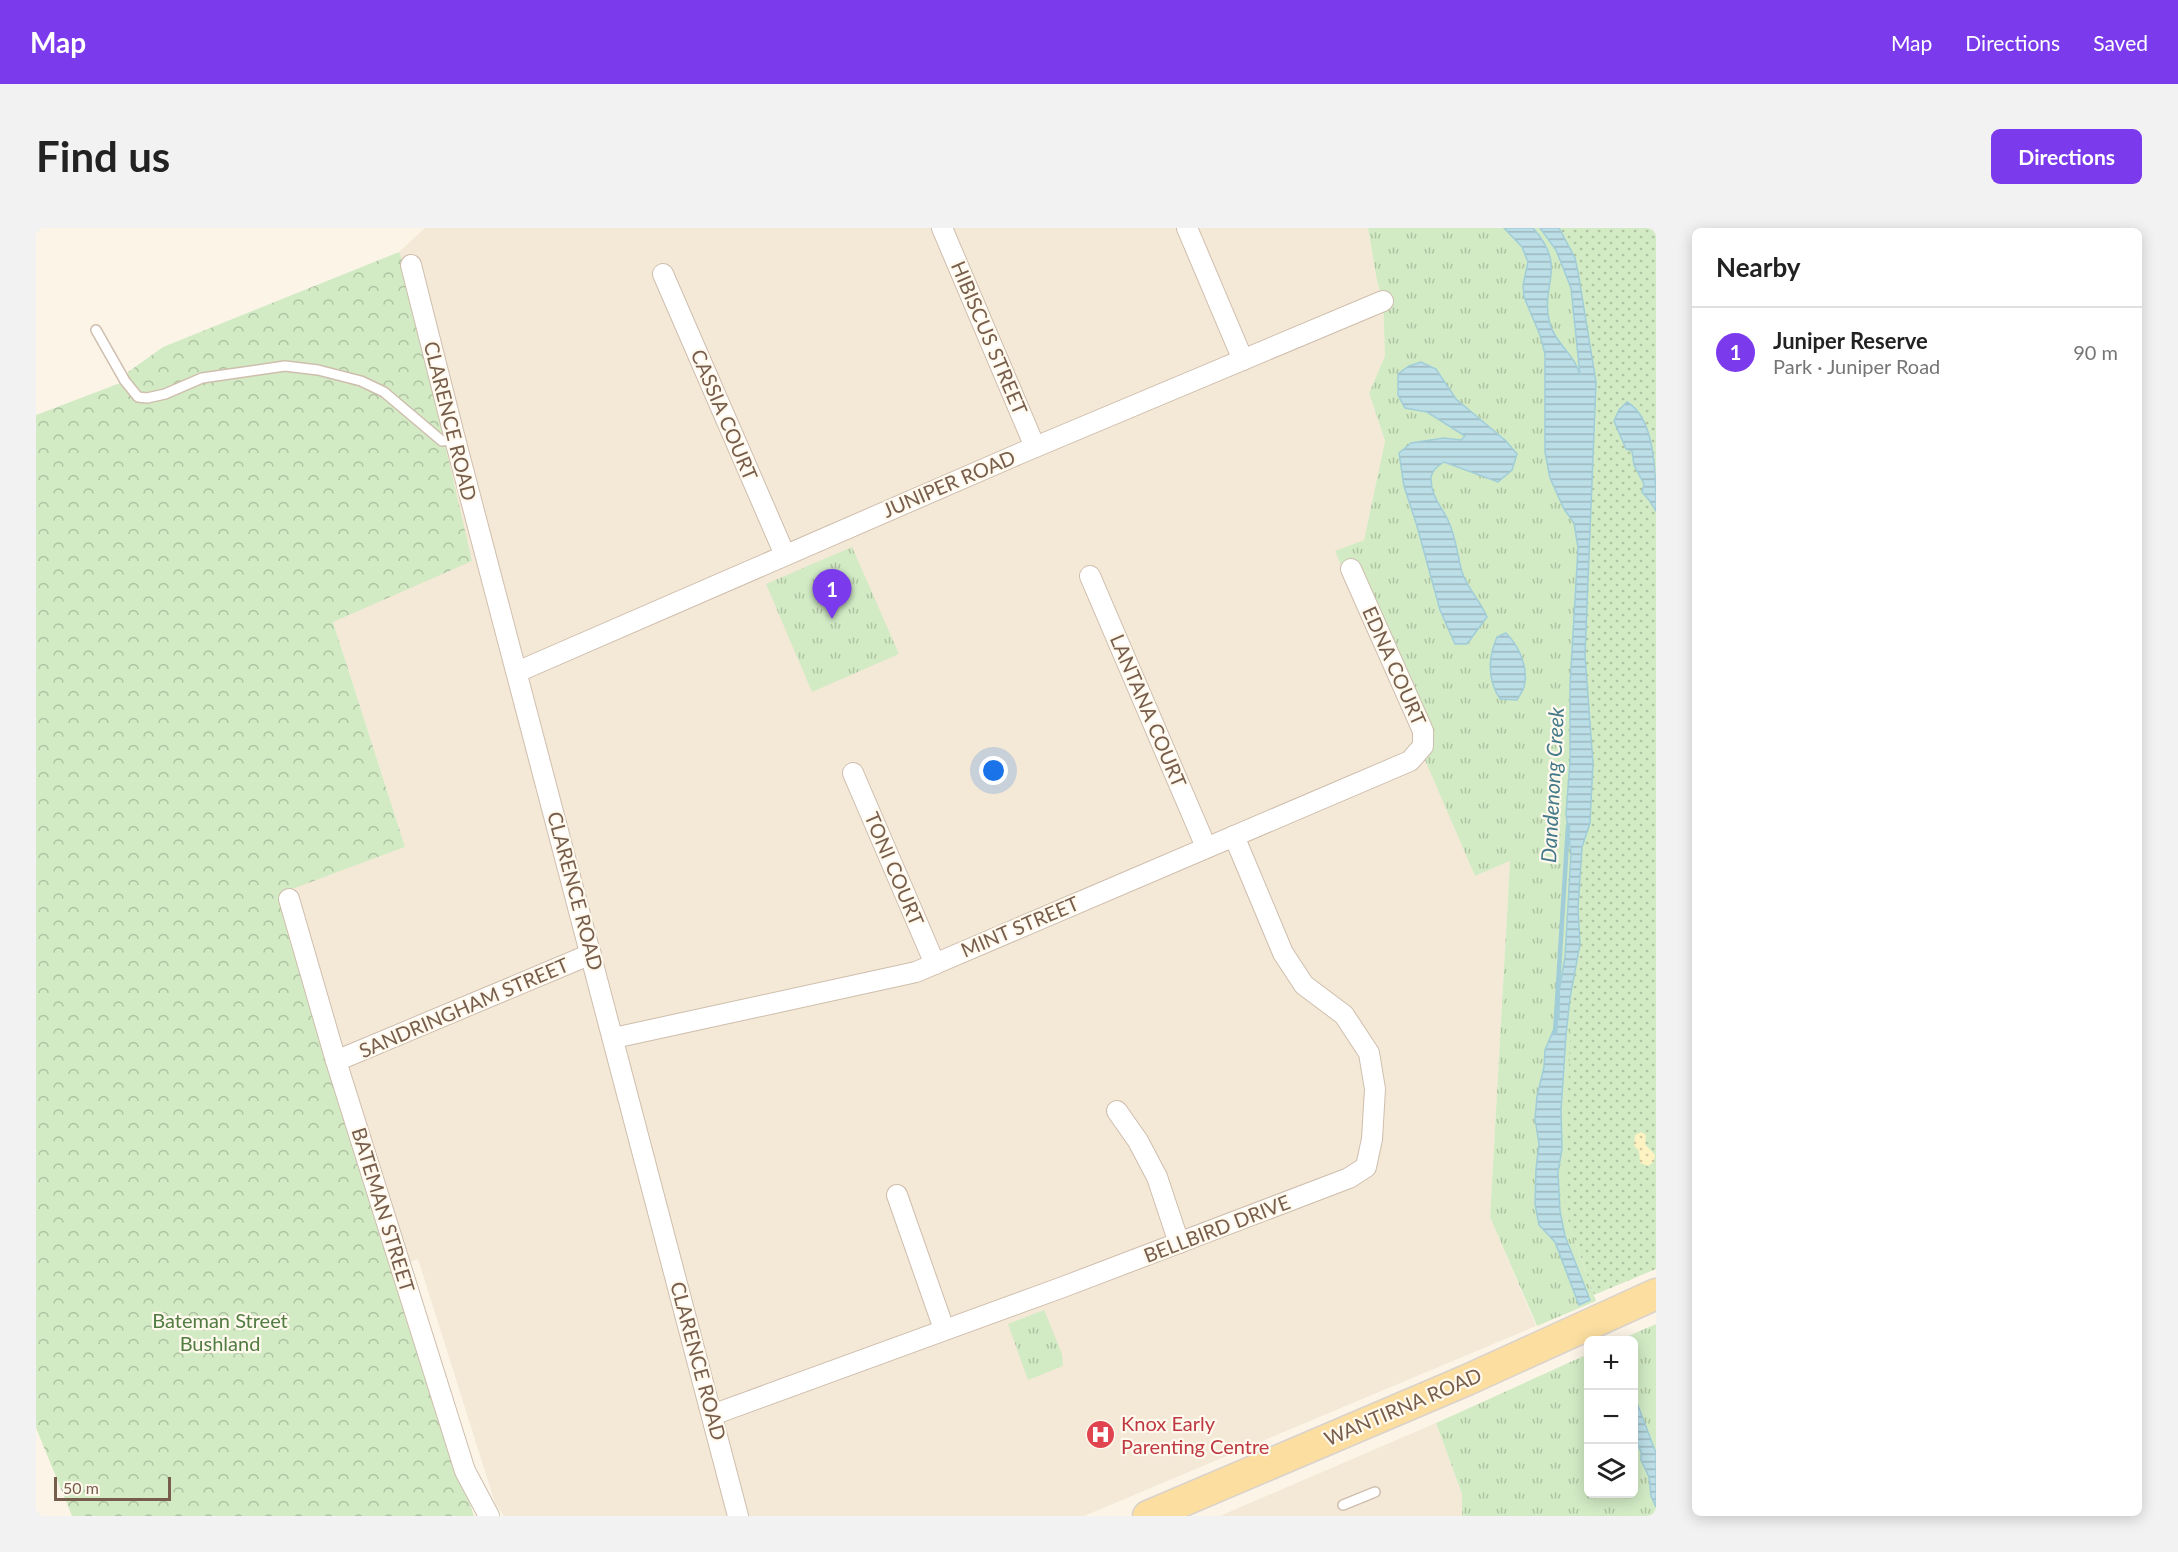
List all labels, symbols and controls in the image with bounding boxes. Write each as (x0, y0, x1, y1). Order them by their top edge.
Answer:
text: Map (30, 25, 86, 59)
text: Map (1891, 30, 1932, 55)
text: Directions (1965, 30, 2060, 55)
text: Saved (2093, 30, 2148, 55)
button: Directions (1991, 129, 2142, 184)
text: Find us (36, 131, 170, 181)
text: Nearby (1716, 251, 1801, 283)
street label: HIBISCUS STREET (947, 257, 1033, 418)
text: Juniper Reserve (1773, 327, 1928, 354)
street label: CLARENCE ROAD (420, 339, 482, 503)
text: 1 (1730, 340, 1741, 364)
text: 90 m (2073, 340, 2118, 364)
street label: CASSIA COURT (687, 346, 763, 484)
text: Park · Juniper Road (1773, 354, 1940, 378)
street label: JUNIPER ROAD (879, 444, 1019, 522)
pin: 1 (812, 570, 852, 619)
street label: EDNA COURT (1358, 602, 1432, 729)
street label: LANTANA COURT (1106, 630, 1192, 791)
water label: Dandenong Creek (1535, 705, 1568, 863)
your location (979, 756, 1008, 785)
street label: TONI COURT (860, 808, 930, 929)
street label: CLARENCE ROAD (543, 809, 609, 973)
street label: MINT STREET (957, 890, 1082, 962)
street label: SANDRINGHAM STREET (355, 952, 572, 1062)
street label: BATEMAN STREET (348, 1125, 420, 1295)
street label: BELLBIRD DRIVE (1140, 1189, 1293, 1267)
street label: CLARENCE ROAD (666, 1279, 732, 1443)
park label: Bateman Street Bushland (152, 1308, 288, 1355)
map controls (1584, 1336, 1638, 1498)
button: + (1584, 1336, 1638, 1390)
street label: WANTIRNA ROAD (1320, 1362, 1485, 1450)
button: − (1584, 1390, 1638, 1444)
place label: Knox Early Parenting Centre (1121, 1411, 1269, 1458)
hospital icon: Knox Early Parenting Centre (1084, 1419, 1116, 1451)
button: layers (1584, 1444, 1638, 1498)
scale bar (54, 1474, 171, 1502)
text: 50 m (63, 1478, 99, 1497)

